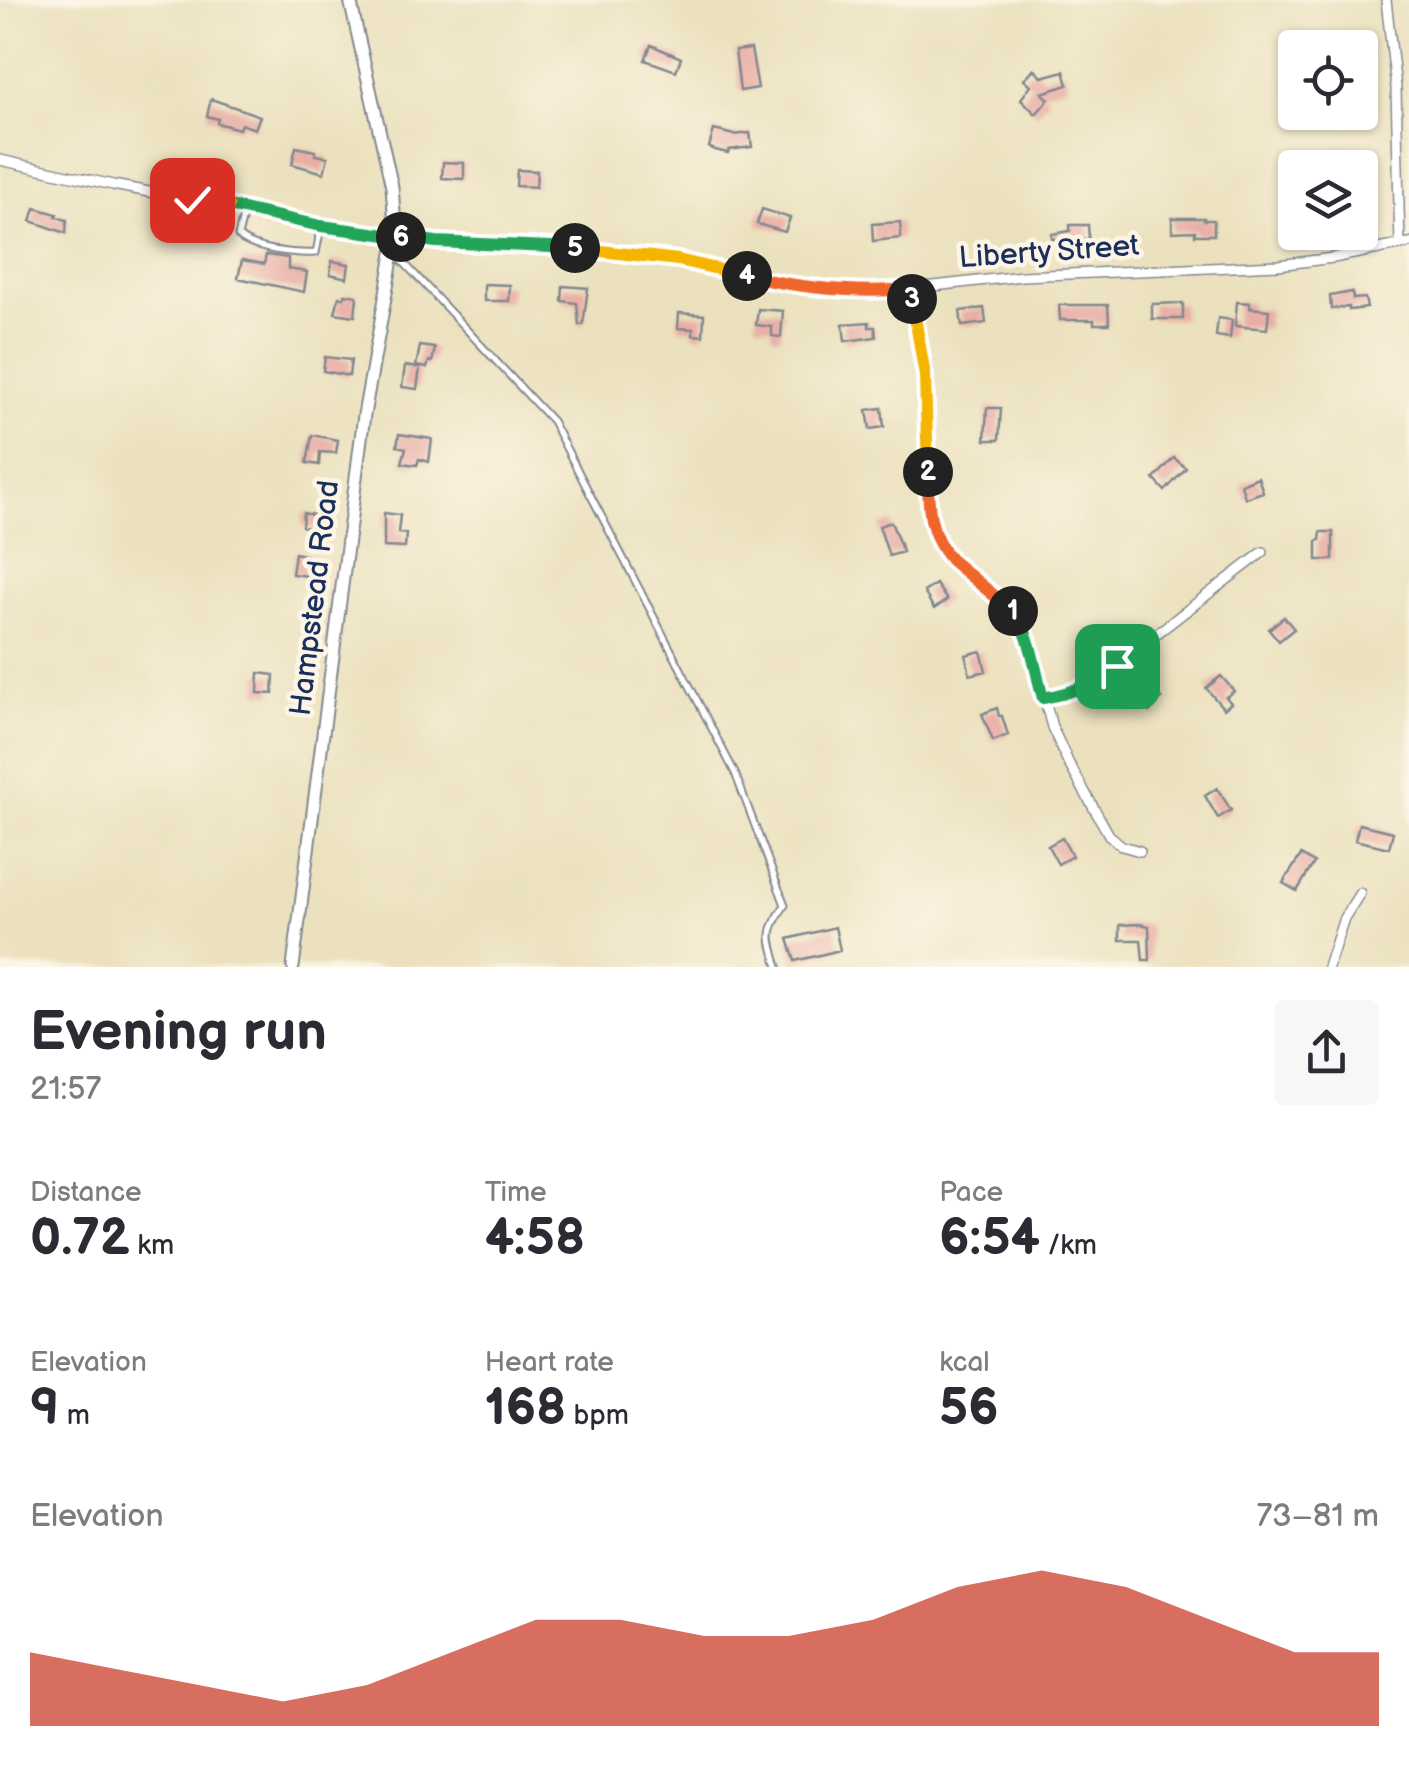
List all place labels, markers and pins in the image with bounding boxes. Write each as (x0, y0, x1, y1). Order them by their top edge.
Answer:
pin (150, 158, 235, 243)
pin: 6 (376, 212, 426, 262)
pin: 5 (550, 223, 600, 273)
pin: 4 (722, 251, 772, 301)
pin: 3 (887, 274, 937, 324)
pin: 2 (903, 447, 953, 497)
pin: 1 (988, 586, 1038, 636)
pin (1075, 624, 1160, 709)

